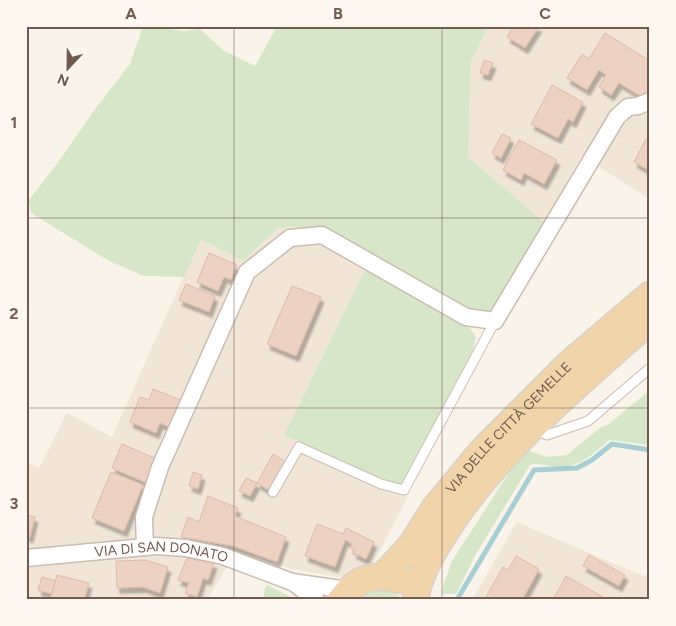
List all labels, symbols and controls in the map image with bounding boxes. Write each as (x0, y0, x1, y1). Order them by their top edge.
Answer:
text: A (125, 4, 137, 23)
text: B (333, 4, 343, 23)
text: C (539, 4, 551, 23)
north arrow (42, 42, 92, 92)
text: N (55, 70, 72, 89)
text: 1 (11, 113, 17, 132)
text: 2 (9, 304, 19, 323)
street label: VIA DELLE CITTÀ GEMELLE (443, 359, 575, 497)
text: 3 (10, 494, 19, 513)
street label: VIA DI SAN DONATO (93, 538, 230, 566)

